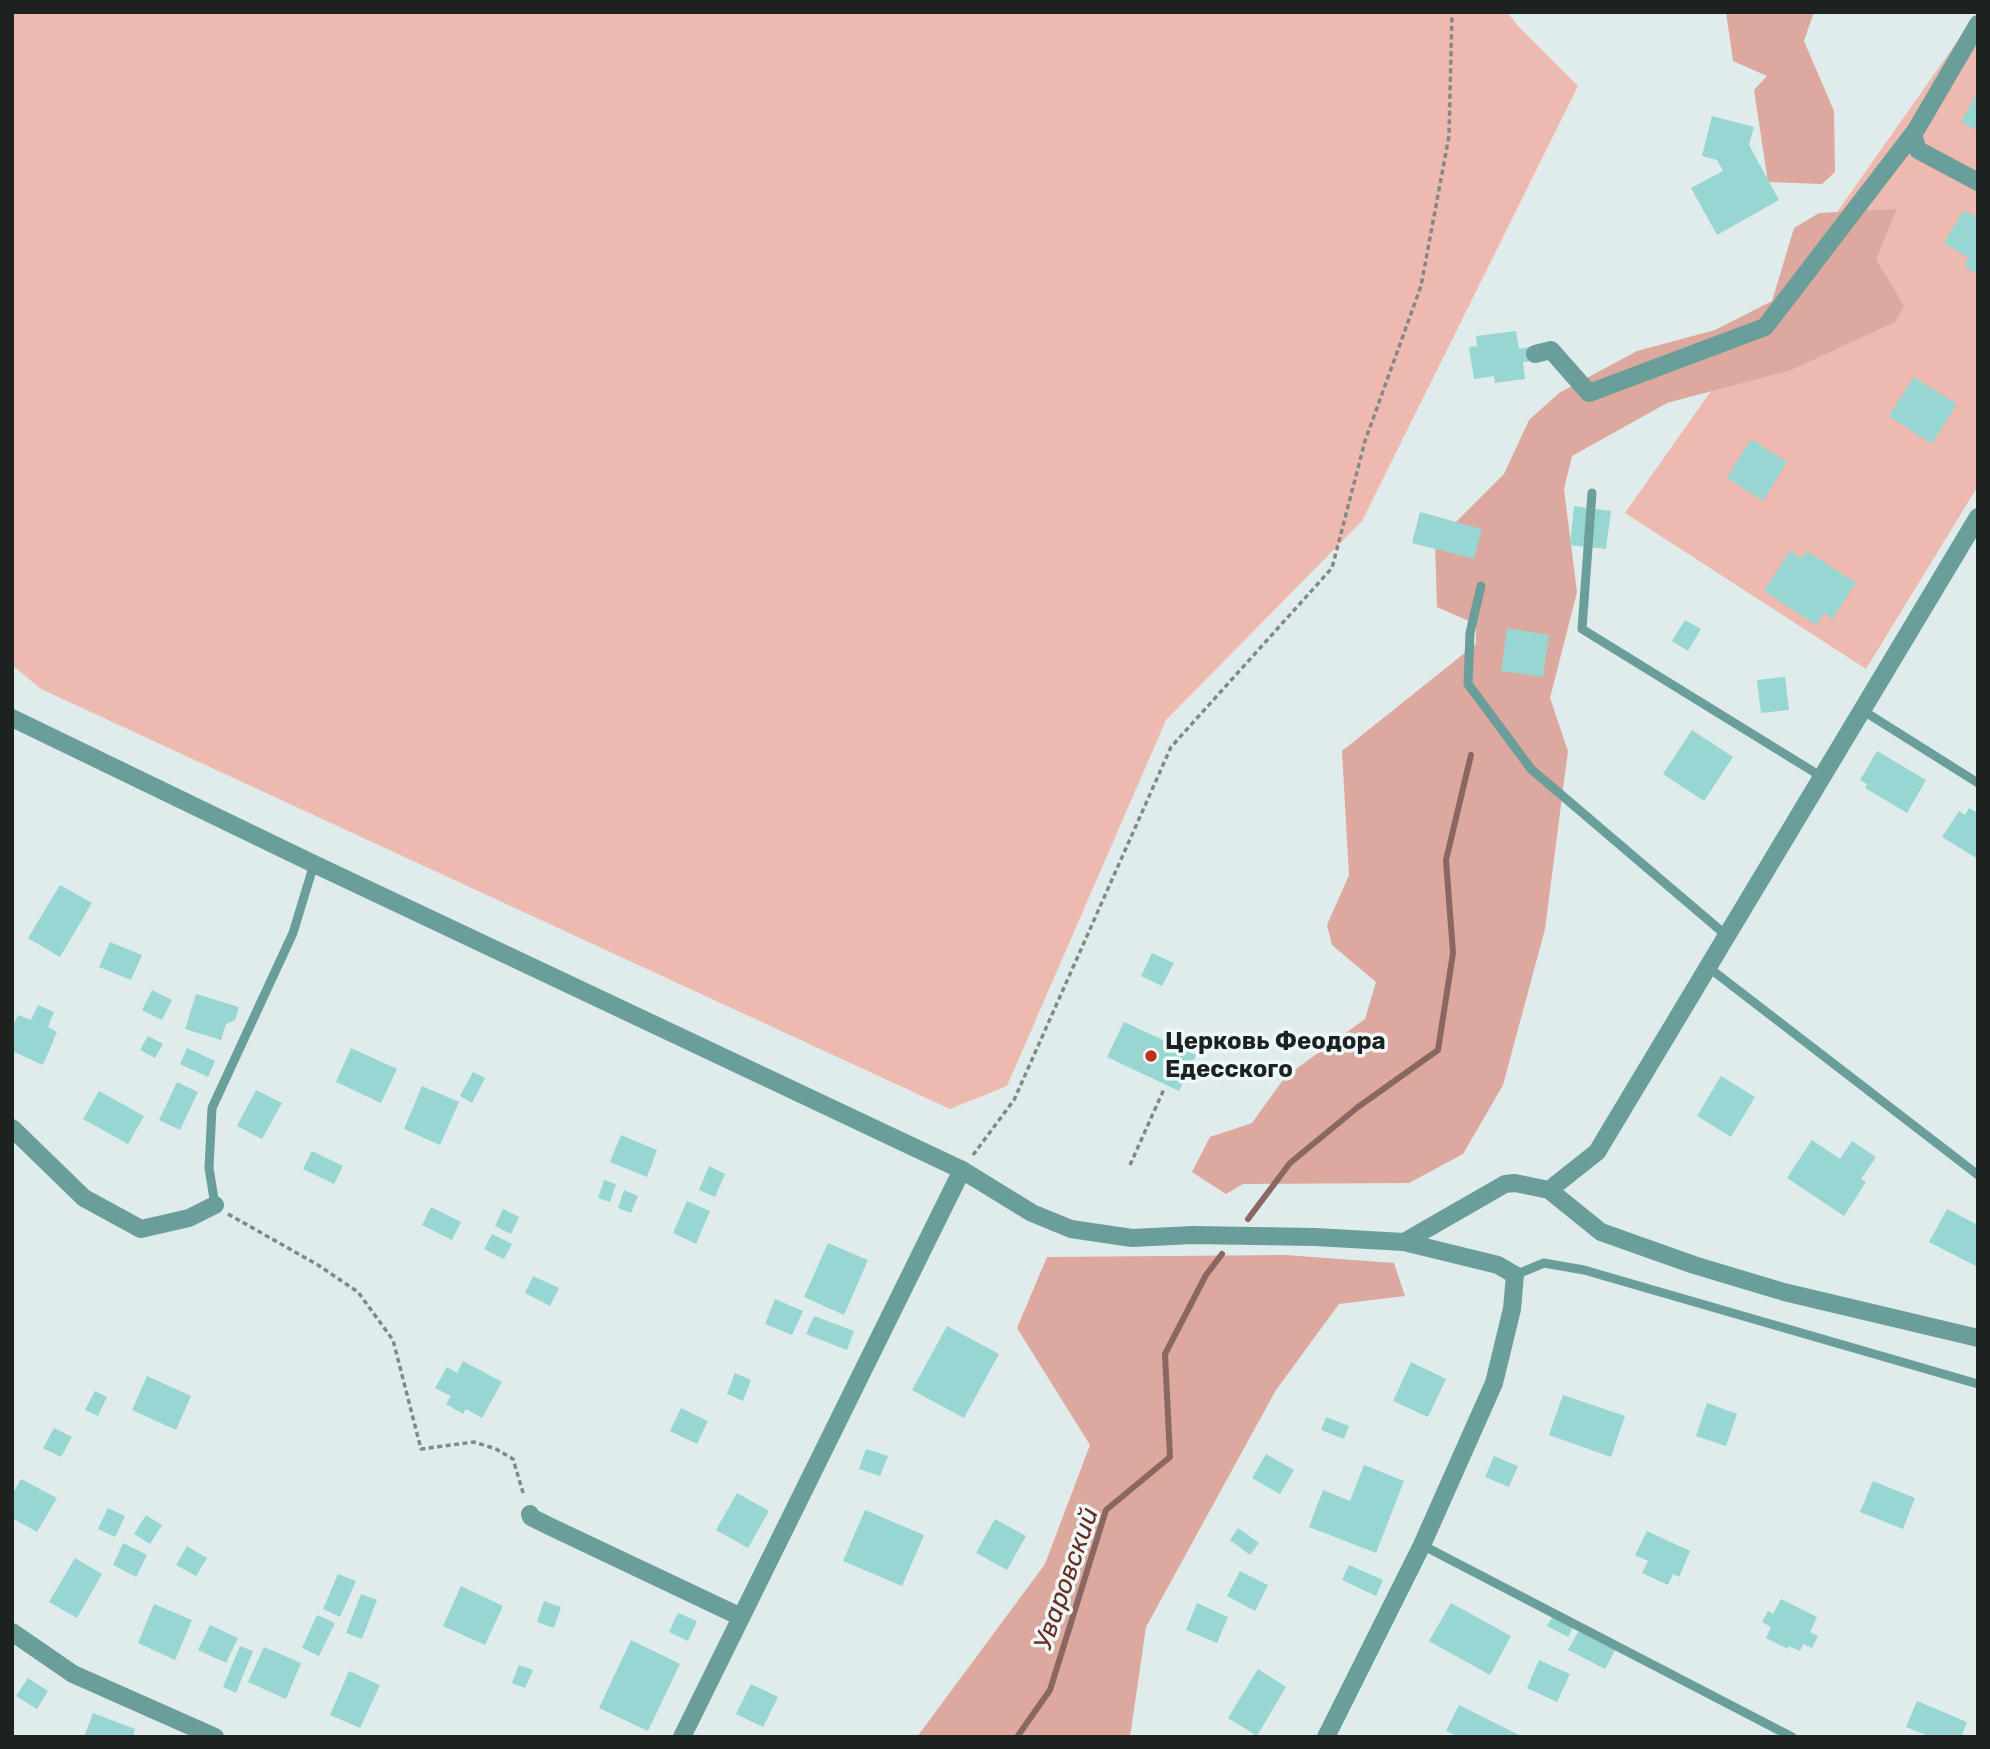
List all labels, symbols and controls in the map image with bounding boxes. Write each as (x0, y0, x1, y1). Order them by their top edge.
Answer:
place label: Церковь Феодора Едесского (1165, 1028, 1386, 1084)
marker: Церковь Феодора Едесского (1143, 1048, 1159, 1064)
water label: Уваровский (1028, 1504, 1106, 1654)

